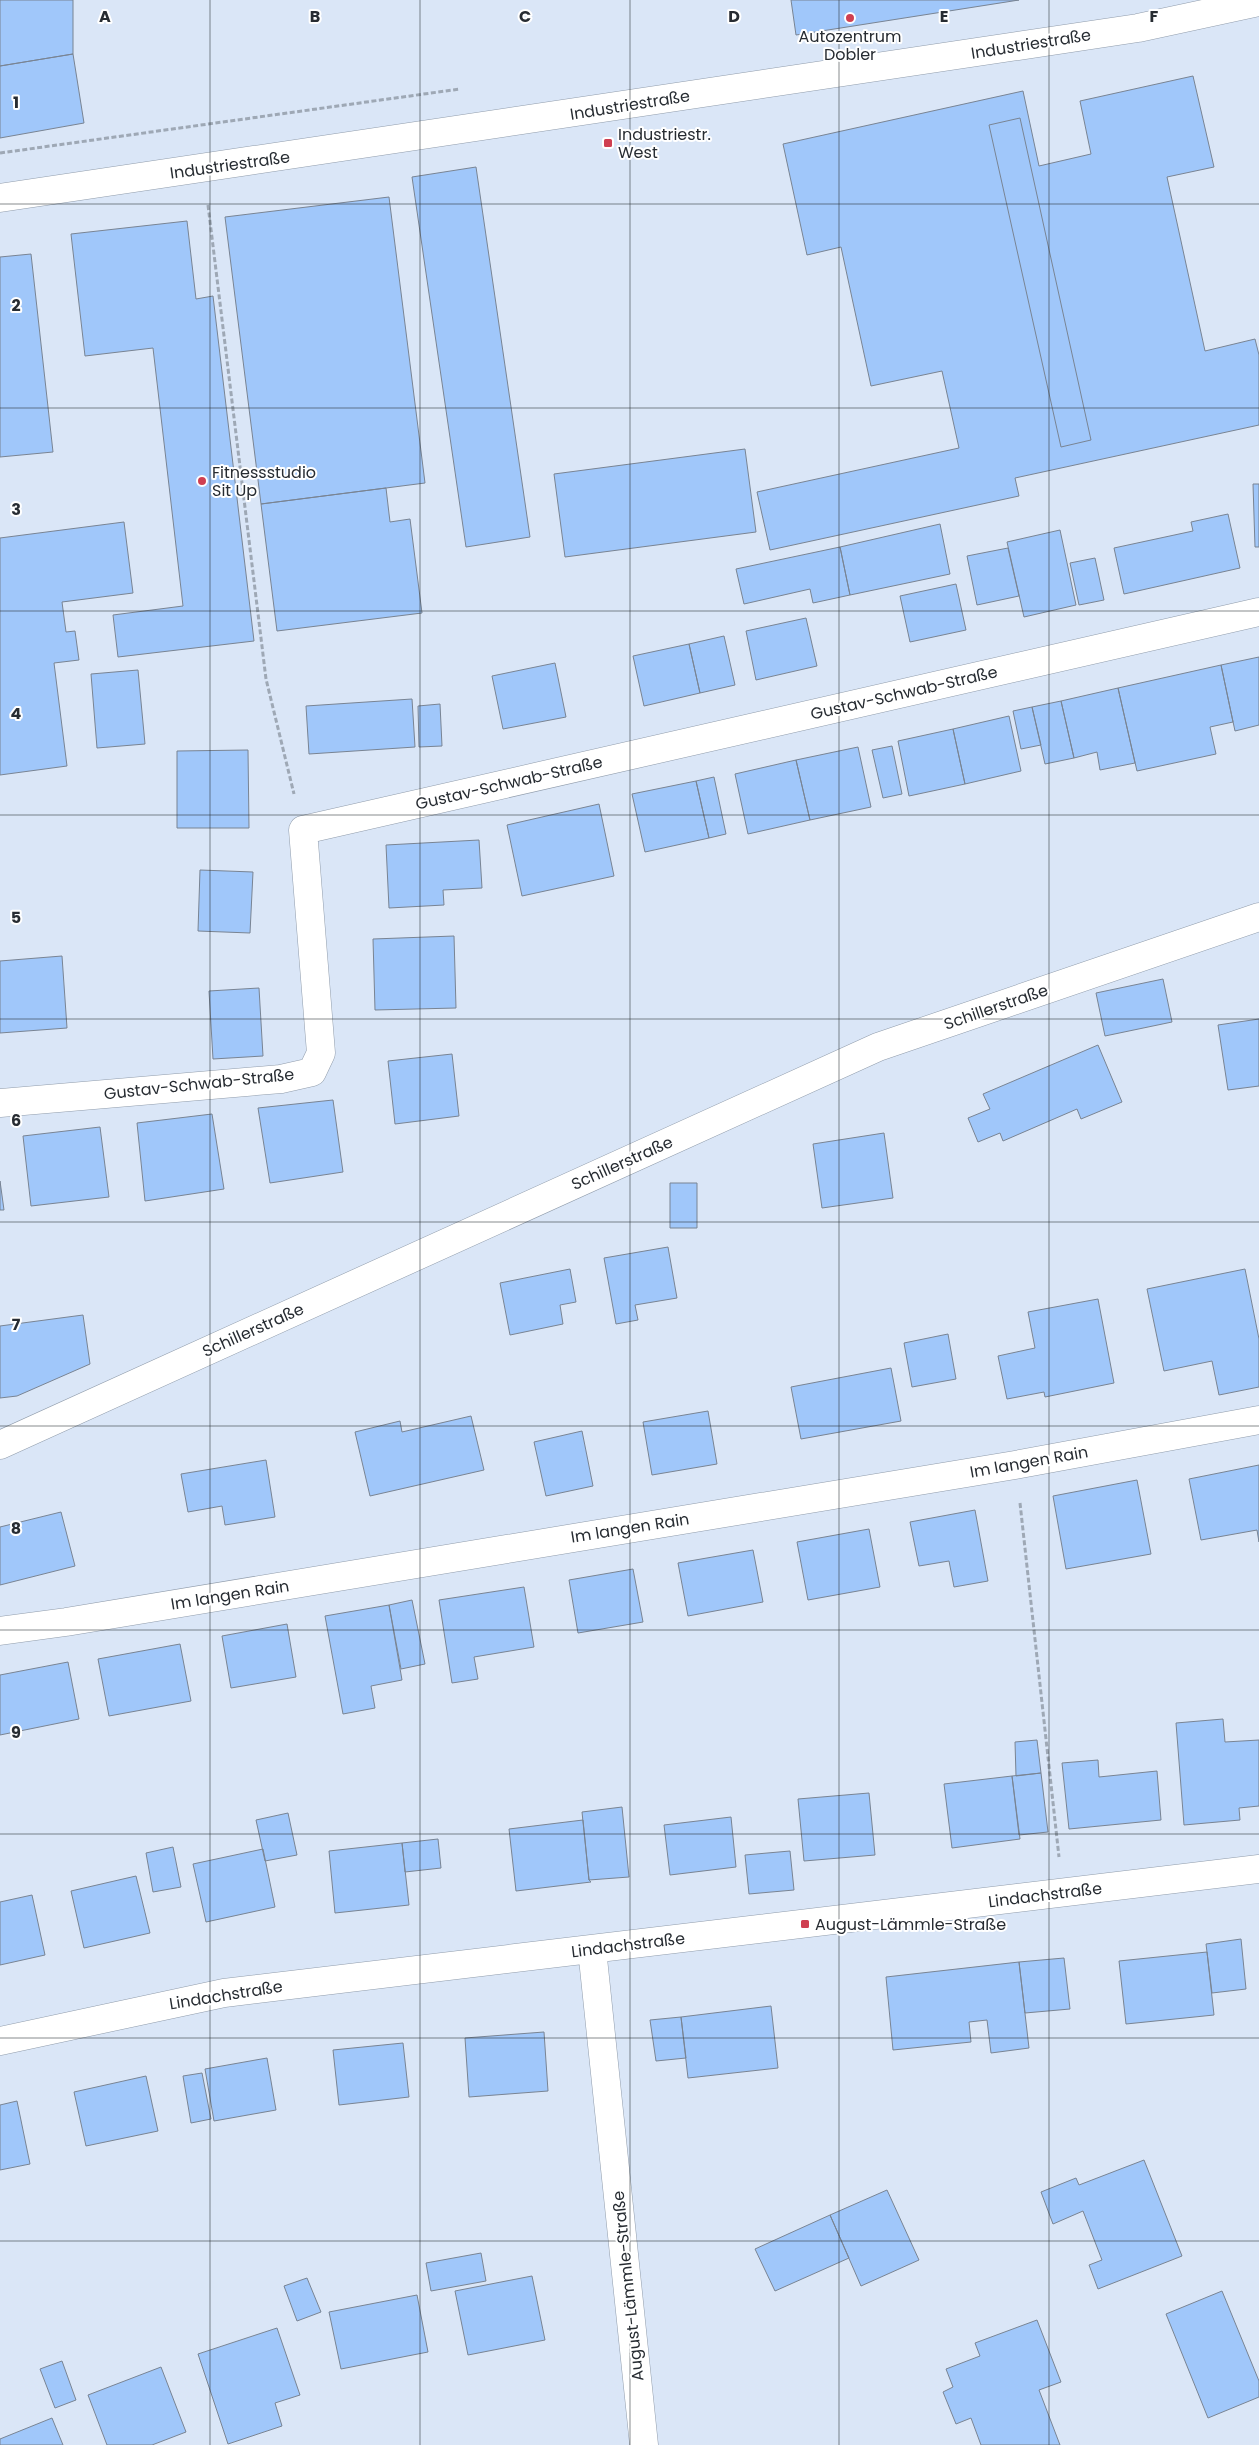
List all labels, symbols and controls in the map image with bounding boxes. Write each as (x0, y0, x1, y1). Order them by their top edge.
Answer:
text: A (99, 5, 111, 28)
text: B (310, 5, 320, 28)
text: C (519, 5, 531, 28)
text: D (728, 5, 740, 28)
text: E (940, 5, 948, 28)
text: F (1150, 5, 1159, 28)
marker: Autozentrum Dobler (844, 12, 856, 24)
street label: Industriestraße (969, 23, 1093, 65)
place label: Autozentrum Dobler (798, 25, 902, 66)
street label: Industriestraße (568, 84, 692, 126)
text: 1 (13, 91, 19, 114)
place label: Industriestr. West (618, 123, 711, 164)
marker: Industriestr. West (602, 137, 614, 149)
street label: Industriestraße (168, 145, 292, 185)
text: 2 (11, 294, 21, 317)
place label: Fitnessstudio Sit Up (212, 461, 316, 502)
marker: Fitnessstudio Sit Up (196, 475, 208, 487)
text: 3 (11, 498, 21, 521)
street label: Gustav-Schwab-Straße (808, 660, 1000, 726)
text: 4 (11, 702, 22, 725)
street label: Gustav-Schwab-Straße (413, 750, 605, 816)
text: 5 (11, 906, 21, 929)
street label: Schillerstraße (941, 978, 1051, 1036)
street label: Gustav-Schwab-Straße (103, 1063, 295, 1105)
text: 6 (11, 1109, 21, 1132)
street label: Schillerstraße (568, 1130, 676, 1196)
street label: Schillerstraße (199, 1297, 307, 1363)
text: 7 (12, 1313, 21, 1336)
street label: Im langen Rain (968, 1440, 1090, 1484)
street label: Im langen Rain (569, 1507, 691, 1549)
text: 8 (11, 1517, 21, 1540)
street label: Im langen Rain (169, 1574, 291, 1616)
text: 9 (11, 1721, 21, 1744)
street label: Lindachstraße (987, 1877, 1103, 1913)
place label: August-Lämmle-Straße (815, 1913, 1006, 1936)
marker: August-Lämmle-Straße (799, 1918, 811, 1930)
street label: Lindachstraße (570, 1927, 686, 1963)
street label: Lindachstraße (168, 1975, 284, 2015)
street label: August-Lämmle-Straße (607, 2190, 649, 2382)

